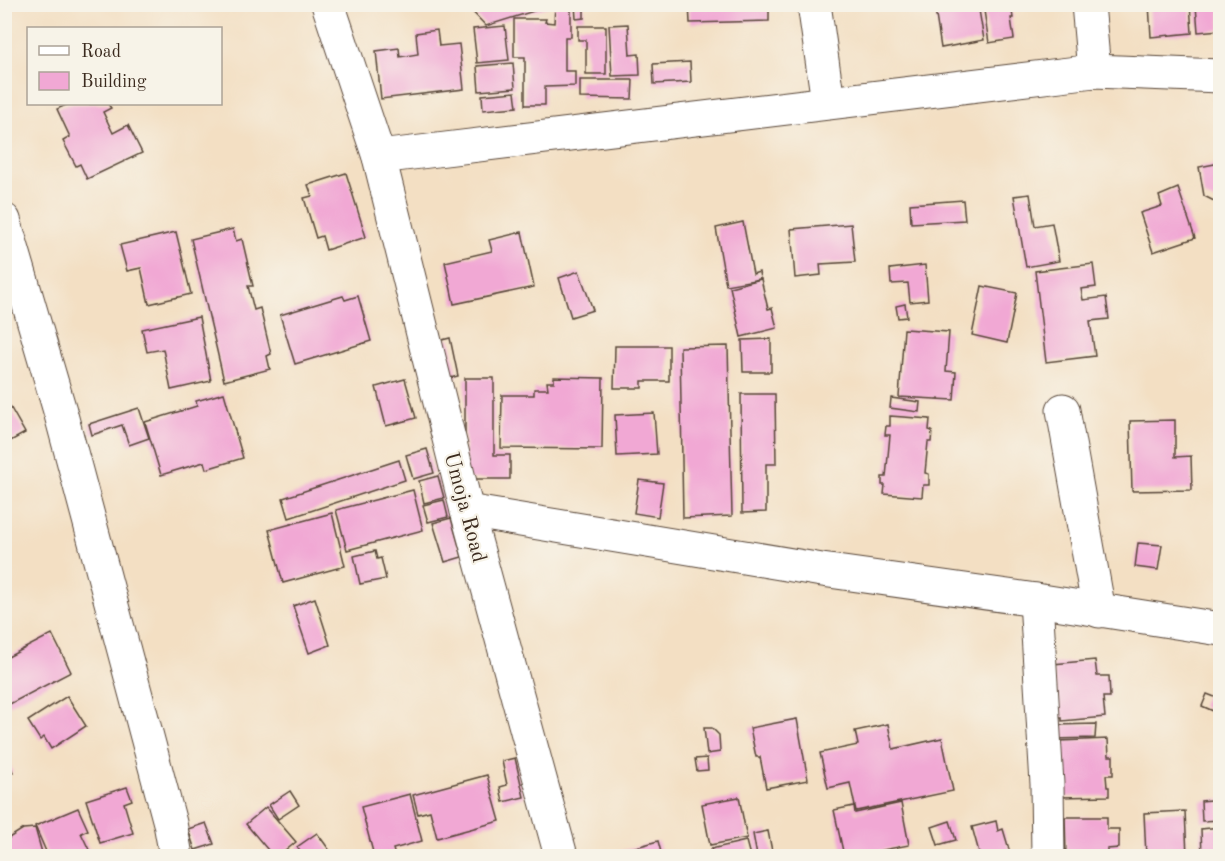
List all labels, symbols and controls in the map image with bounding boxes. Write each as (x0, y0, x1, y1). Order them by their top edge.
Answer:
legend (27, 27, 222, 105)
text: Road (81, 43, 121, 61)
text: Building (81, 73, 147, 91)
street label: Umoja Road (440, 450, 489, 565)

